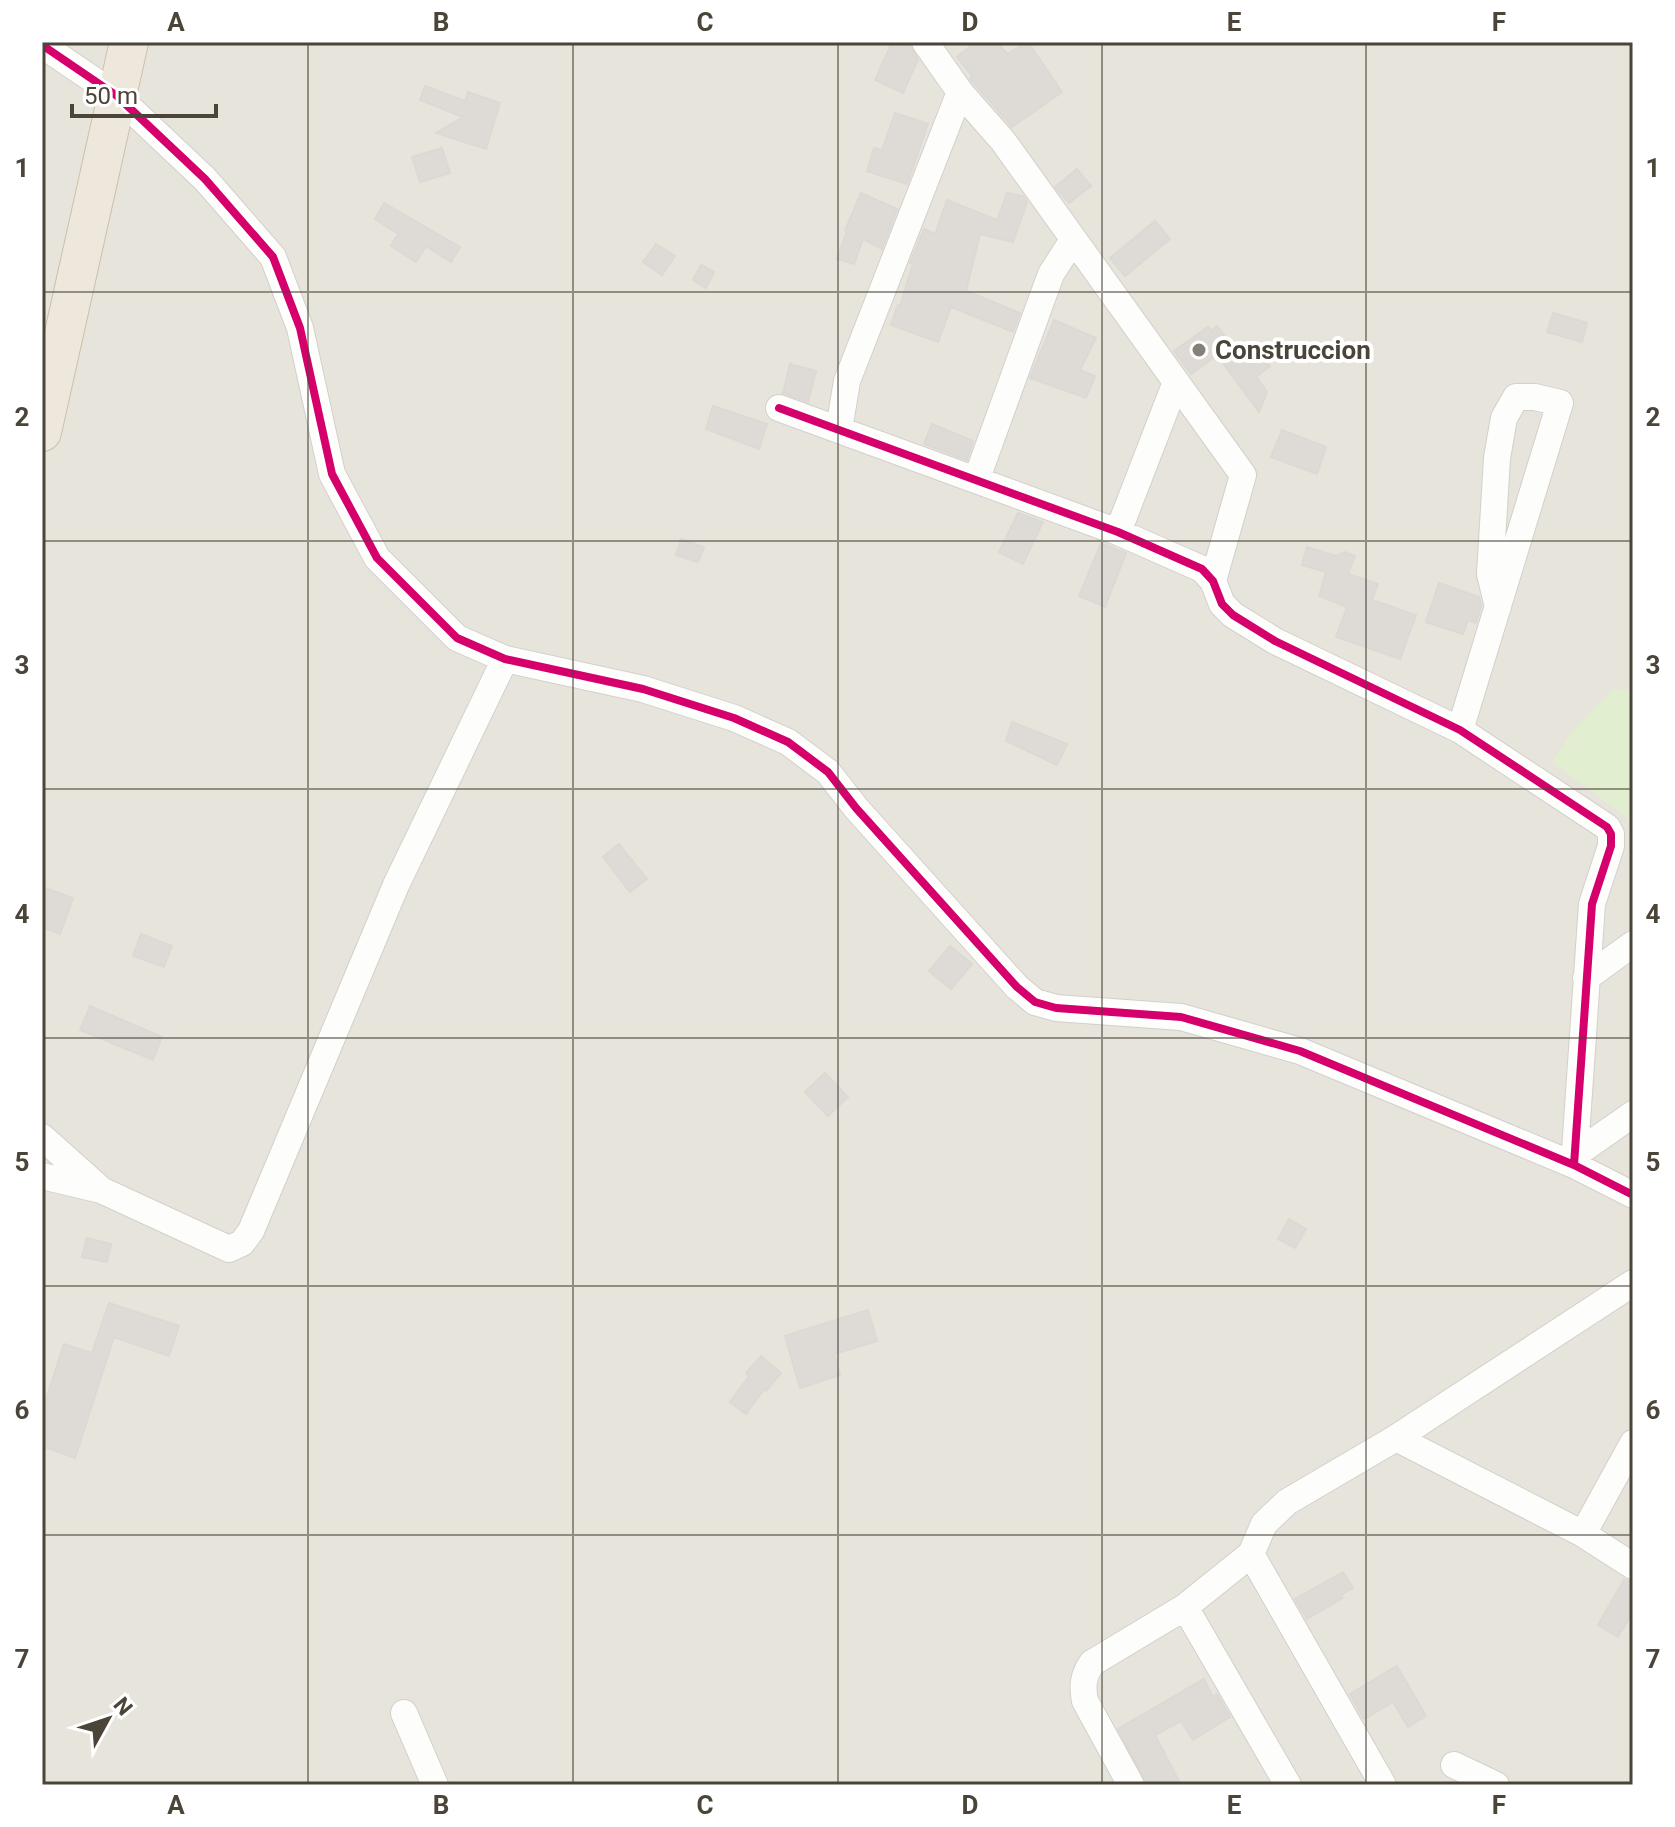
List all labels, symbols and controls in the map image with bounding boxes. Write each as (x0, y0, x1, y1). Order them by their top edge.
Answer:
text: A (167, 7, 185, 37)
text: B (433, 7, 449, 37)
text: C (696, 7, 714, 37)
text: D (962, 7, 978, 37)
text: E (1227, 7, 1242, 37)
text: F (1492, 7, 1506, 37)
scale bar (72, 68, 216, 118)
text: 50 m (84, 82, 138, 110)
text: 1 (15, 153, 29, 183)
text: 1 (1646, 153, 1660, 183)
place label: Construccion (1215, 335, 1371, 365)
marker: Construccion (1190, 341, 1208, 359)
text: 2 (15, 402, 29, 432)
text: 2 (1646, 402, 1660, 432)
text: 3 (15, 650, 29, 680)
text: 3 (1646, 650, 1660, 680)
text: 4 (15, 899, 30, 929)
text: 4 (1646, 899, 1661, 929)
text: 5 (15, 1147, 29, 1177)
text: 5 (1646, 1147, 1660, 1177)
text: 6 (15, 1395, 30, 1425)
text: 6 (1646, 1395, 1661, 1425)
text: 7 (15, 1644, 29, 1674)
text: 7 (1646, 1644, 1660, 1674)
north arrow (68, 1679, 148, 1759)
text: N (108, 1692, 138, 1720)
text: A (167, 1790, 185, 1820)
text: B (433, 1790, 449, 1820)
text: C (696, 1790, 714, 1820)
text: D (962, 1790, 978, 1820)
text: E (1227, 1790, 1242, 1820)
text: F (1492, 1790, 1506, 1820)

